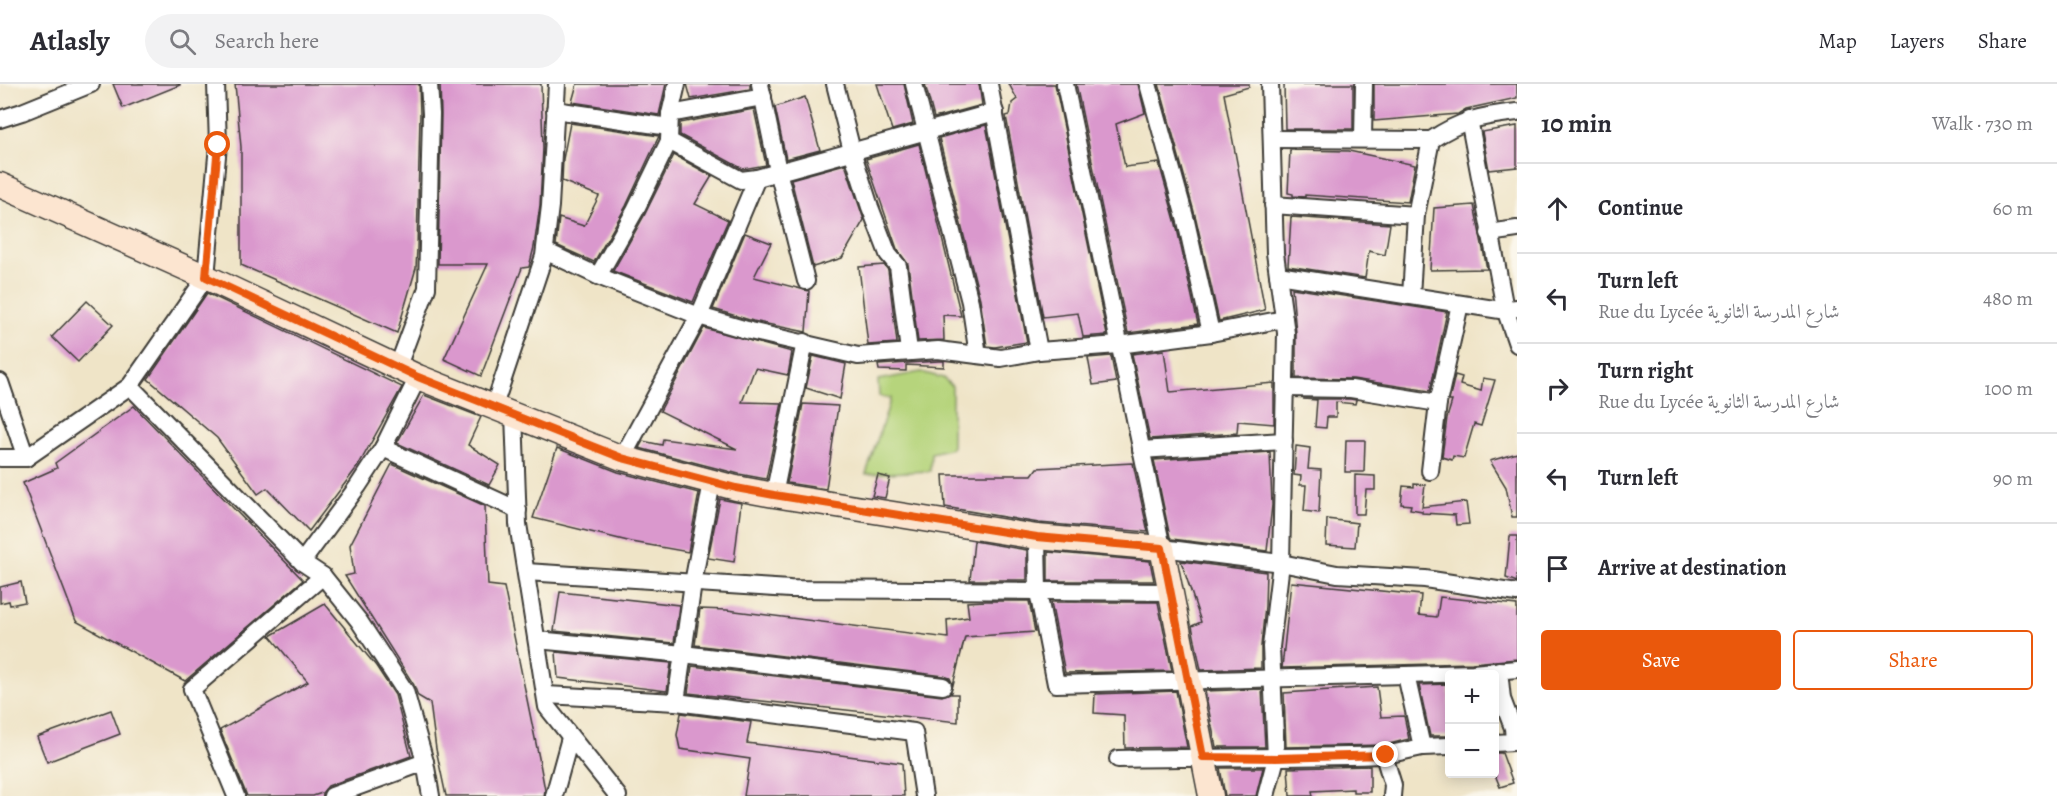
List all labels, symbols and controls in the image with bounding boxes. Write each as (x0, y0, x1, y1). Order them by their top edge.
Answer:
search box (145, 14, 565, 68)
text: Atlasly (30, 22, 109, 60)
icon: search (166, 25, 199, 58)
text: Search here (214, 26, 319, 56)
text: Map (1818, 27, 1857, 55)
text: Layers (1890, 27, 1945, 55)
text: Share (1978, 27, 2027, 55)
text: 10 min (1541, 106, 1612, 141)
text: Walk · 730 m (1932, 110, 2033, 137)
route start (204, 131, 230, 157)
icon: ahead (1541, 192, 1574, 225)
text: Continue (1598, 193, 1683, 223)
text: 60 m (1993, 195, 2033, 222)
text: Turn left (1598, 266, 1678, 296)
icon: left (1541, 282, 1574, 315)
text: 480 m (1983, 285, 2033, 312)
text: Rue du Lycée شارع المدرسة الثانوية (1598, 298, 1840, 325)
text: Turn right (1598, 356, 1694, 386)
icon: right (1541, 372, 1574, 405)
text: 100 m (1984, 375, 2033, 402)
text: Rue du Lycée شارع المدرسة الثانوية (1598, 388, 1840, 415)
icon: left (1541, 462, 1574, 495)
text: Turn left (1598, 463, 1678, 493)
text: 90 m (1993, 465, 2033, 492)
icon: arrive (1541, 552, 1574, 585)
text: Arrive at destination (1598, 553, 1787, 583)
button: Save (1541, 630, 1781, 690)
button: Share (1793, 630, 2033, 690)
map controls (1445, 670, 1499, 778)
button: + (1445, 670, 1499, 724)
button: − (1445, 724, 1499, 778)
route end (1372, 741, 1398, 767)

